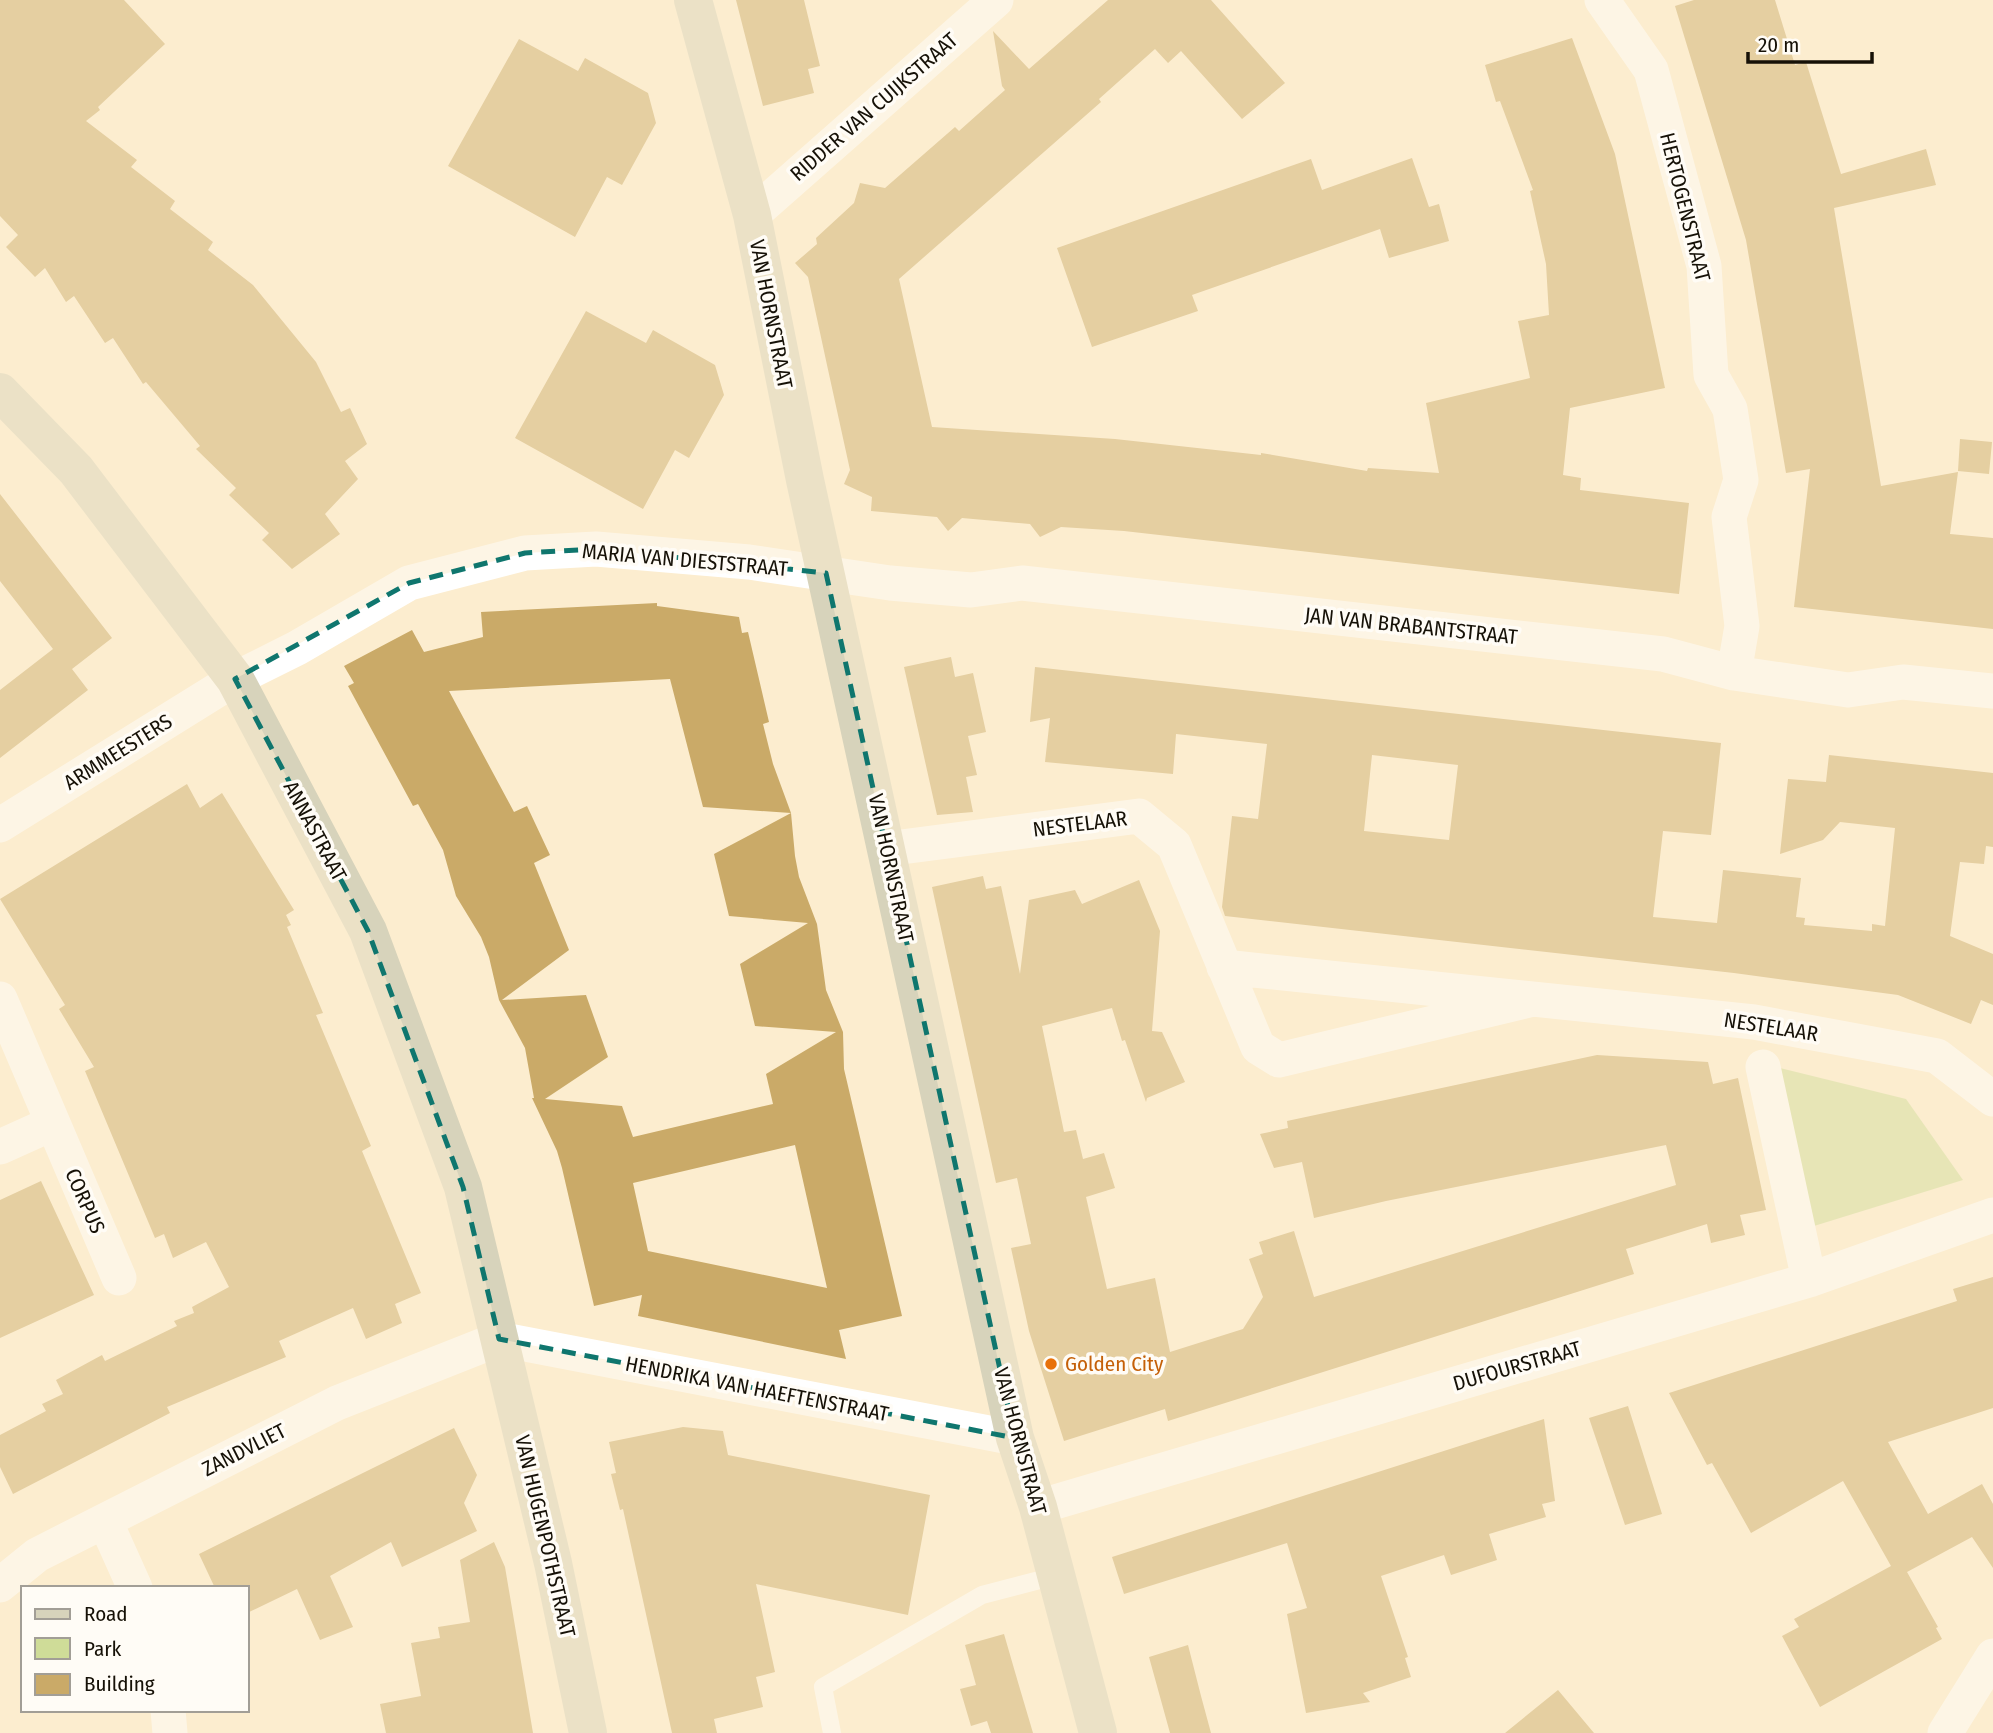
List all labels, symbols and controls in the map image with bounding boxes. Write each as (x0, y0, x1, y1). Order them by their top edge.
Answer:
scale bar (1748, 21, 1872, 65)
street label: RIDDER VAN CUIJKSTRAAT (785, 27, 963, 187)
text: 20 m (1758, 32, 1799, 58)
street label: HERTOGENSTRAAT (1654, 130, 1716, 284)
street label: VAN HORNSTRAAT (744, 237, 798, 391)
street label: MARIA VAN DIESTSTRAAT (581, 538, 789, 582)
street label: JAN VAN BRABANTSTRAAT (1303, 602, 1519, 650)
street label: ARMMEESTERS (59, 708, 177, 796)
street label: ANNASTRAAT (278, 777, 352, 886)
street label: VAN HORNSTRAAT (863, 791, 919, 945)
street label: NESTELAAR (1031, 805, 1129, 843)
street label: NESTELAAR (1722, 1007, 1820, 1047)
street label: CORPUS (59, 1164, 111, 1238)
street label: DUFOURSTRAAT (1450, 1335, 1584, 1397)
street label: HENDRIKA VAN HAEFTENSTRAAT (623, 1351, 891, 1427)
place label: Golden City (1065, 1351, 1164, 1377)
marker: Golden City (1043, 1356, 1059, 1372)
street label: VAN HORNSTRAAT (988, 1365, 1052, 1518)
street label: ZANDVLIET (198, 1418, 291, 1482)
street label: VAN HUGENPOTHSTRAAT (509, 1432, 581, 1640)
legend (21, 1586, 248, 1712)
text: Road (84, 1601, 128, 1627)
text: Park (84, 1636, 122, 1662)
text: Building (84, 1671, 155, 1697)

